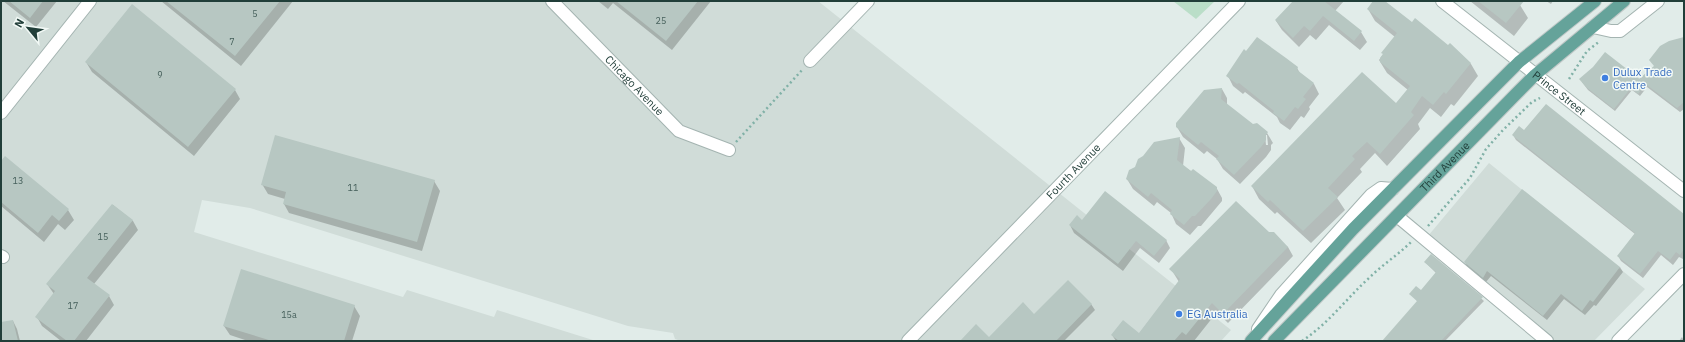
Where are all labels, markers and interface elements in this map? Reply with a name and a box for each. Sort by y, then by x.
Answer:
north arrow [8,8,48,48]
house number: 5 [252,8,258,19]
house number: 25 [656,15,666,26]
text: N [11,16,27,30]
house number: 7 [229,36,235,47]
street label: Chicago Avenue [602,52,667,118]
place label: Dulux Trade Centre [1613,65,1672,92]
street label: Prince Street [1530,68,1589,118]
house number: 9 [157,69,163,80]
marker: Dulux Trade Centre [1600,73,1610,83]
street label: Third Avenue [1417,139,1473,195]
street label: Fourth Avenue [1043,141,1103,202]
house number: 13 [13,175,23,186]
house number: 11 [348,182,358,193]
house number: 15 [98,231,108,242]
house number: 17 [68,300,78,311]
place label: EG Australia [1187,307,1248,321]
house number: 15a [281,309,297,320]
marker: EG Australia [1174,309,1184,319]

